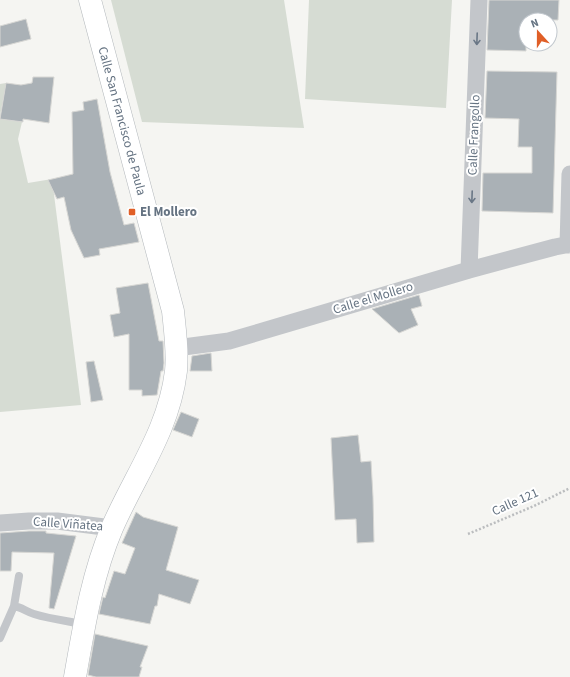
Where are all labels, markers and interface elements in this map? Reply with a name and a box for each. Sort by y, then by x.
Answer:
north arrow [518,12,558,52]
text: N [528,15,541,31]
one-way arrow [474,32,481,45]
street label: Calle San Francisco de Paula [93,45,151,197]
street label: Calle Frangollo [464,94,484,176]
one-way arrow [468,190,476,203]
place label: El Mollero [140,203,197,221]
marker: El Mollero [127,207,137,217]
street label: Calle el Mollero [331,277,415,319]
street label: Calle 121 [489,484,541,520]
street label: Calle Viñatea [32,513,104,535]

